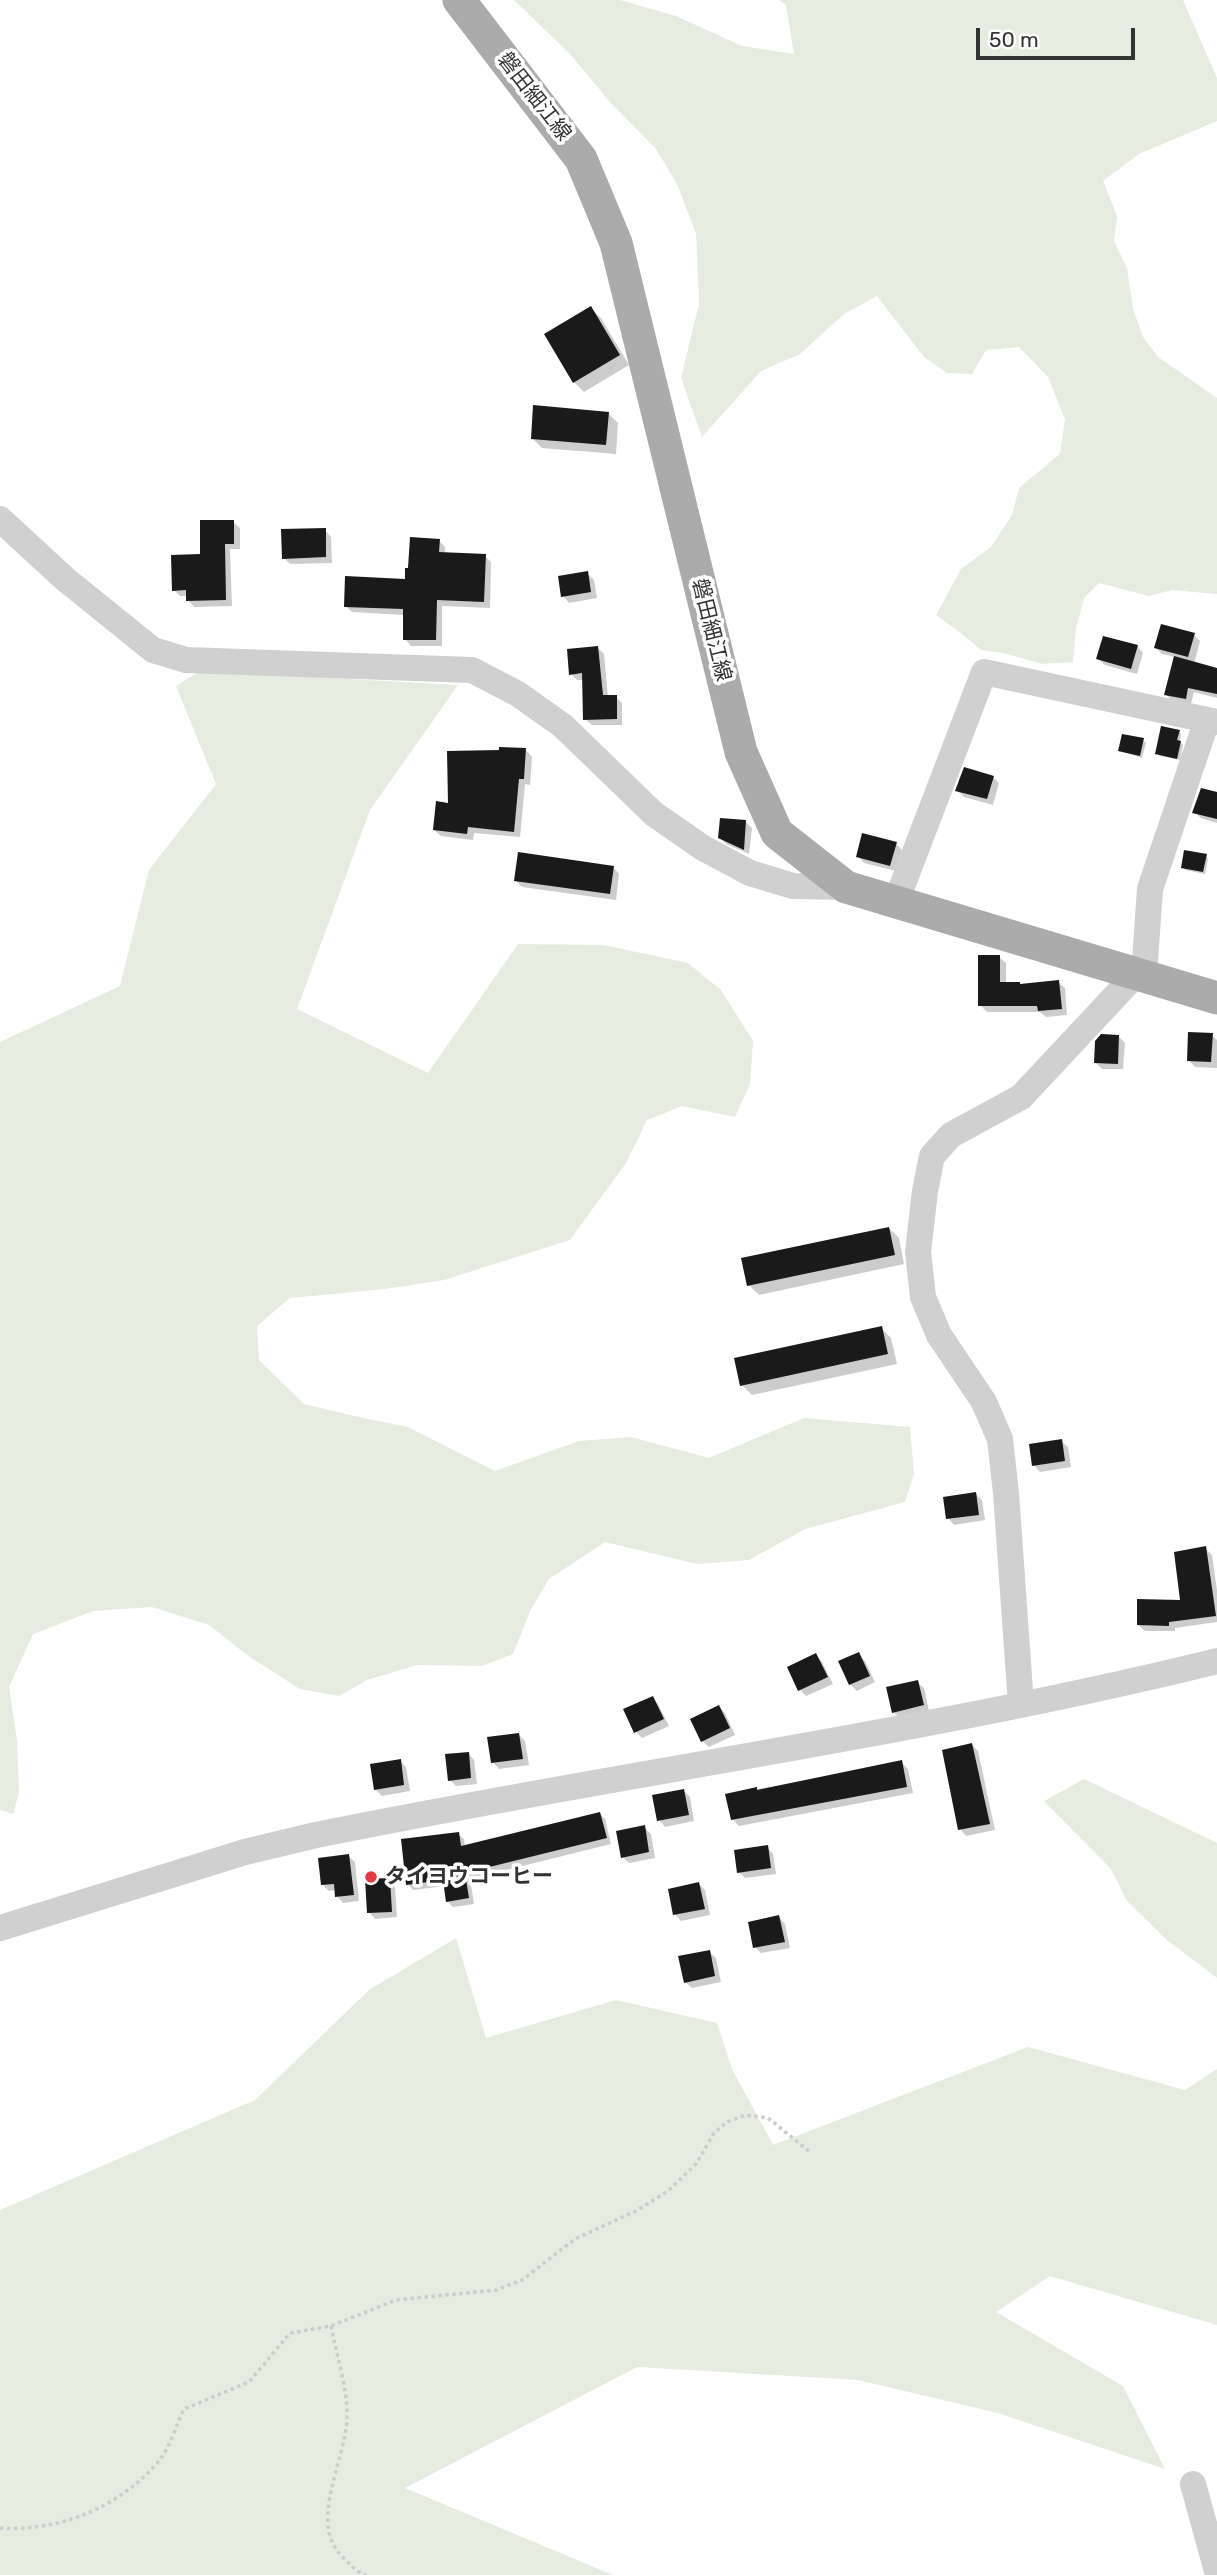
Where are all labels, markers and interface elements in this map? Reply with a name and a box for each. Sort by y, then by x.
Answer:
scale bar [979,14,1138,58]
text: 50 m [989,27,1039,52]
street label: 磐田細江線 [492,48,576,146]
street label: 磐田細江線 [686,576,736,684]
place label: タイヨウコーヒー [385,1864,553,1890]
marker: タイヨウコーヒー [363,1869,379,1885]

